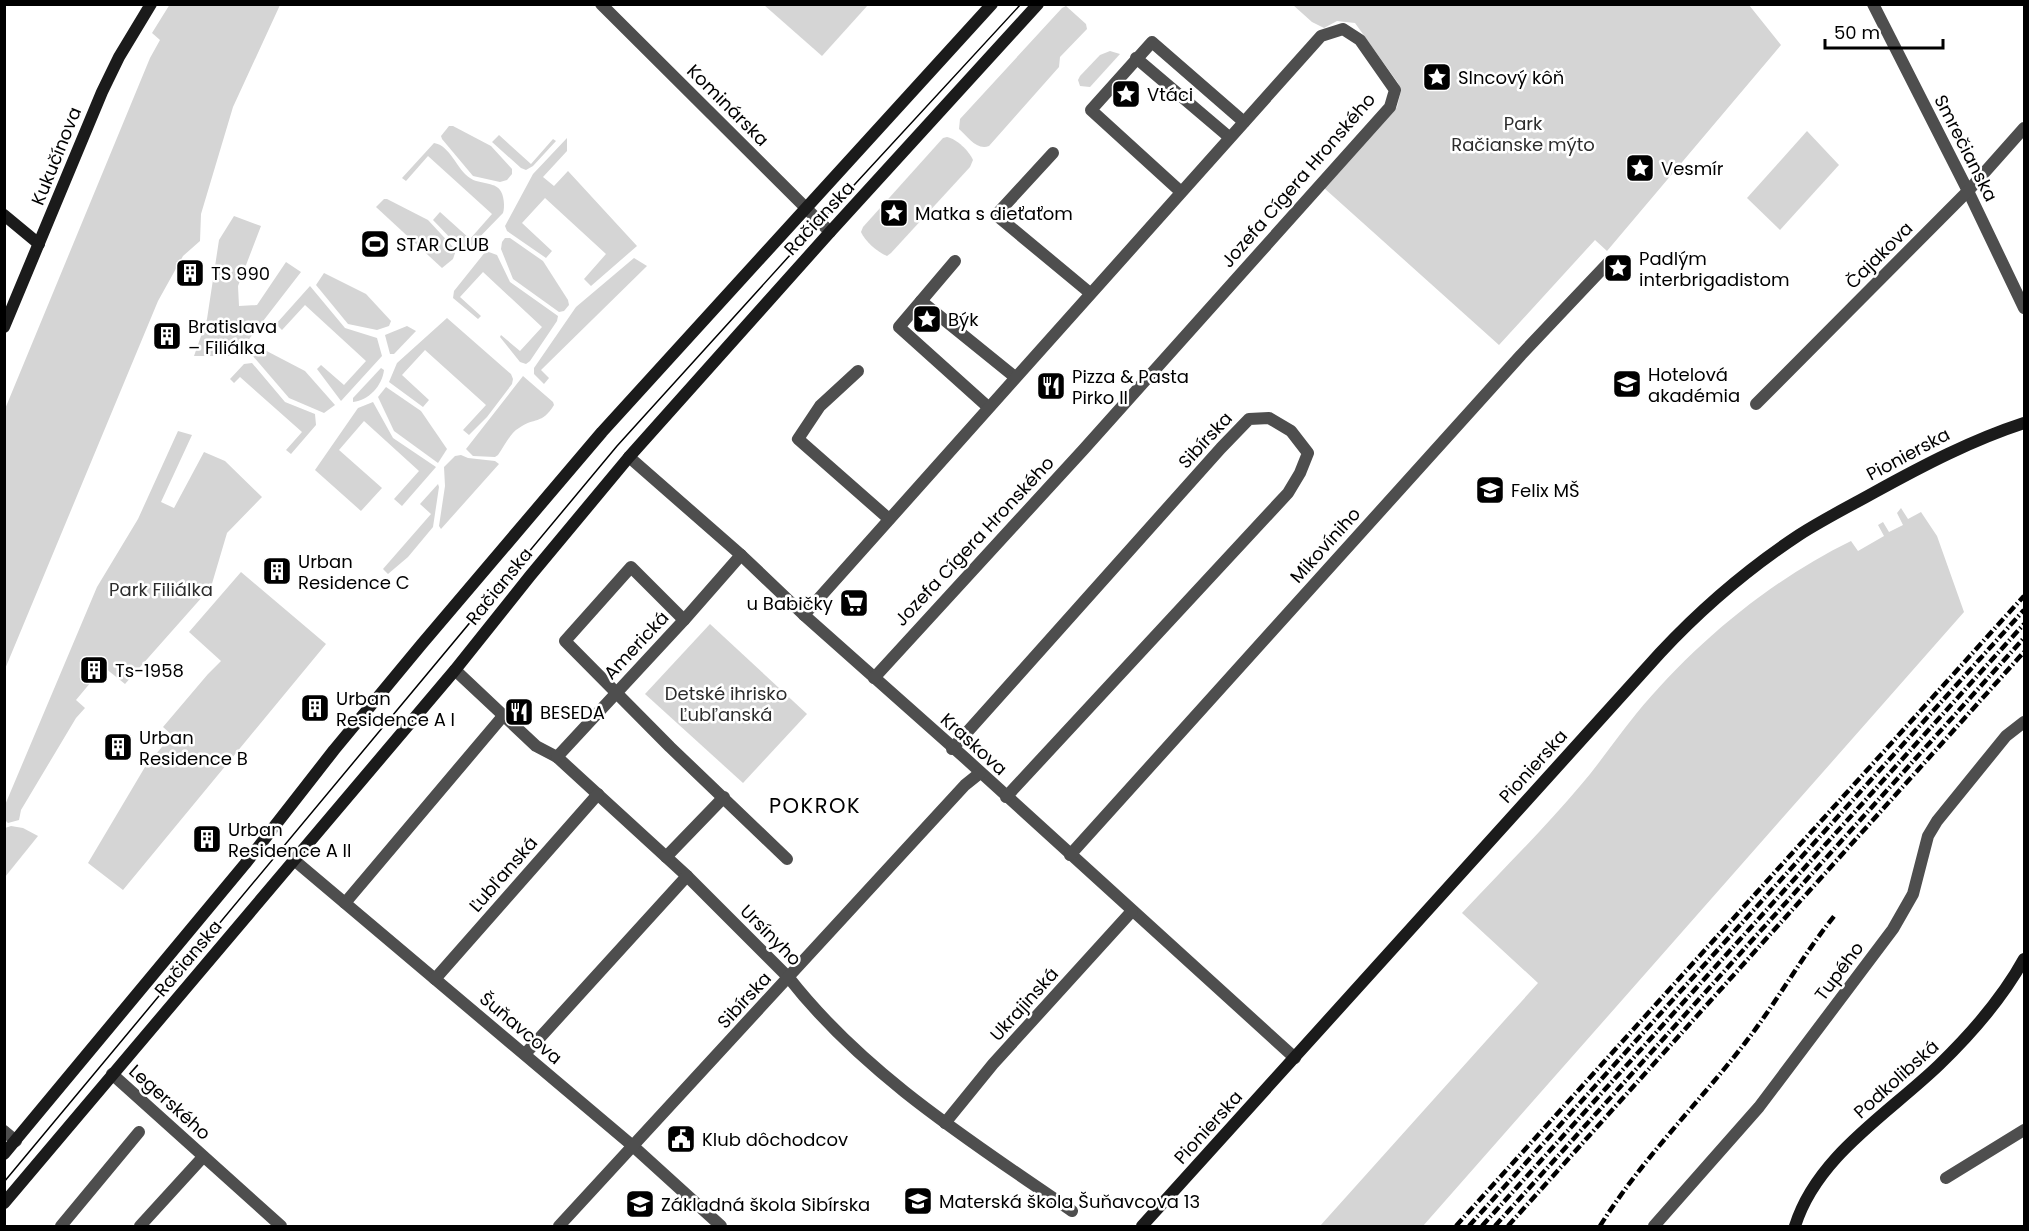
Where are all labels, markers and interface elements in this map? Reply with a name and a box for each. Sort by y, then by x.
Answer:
scale bar [1825,12,1944,50]
text: 50 m [1834,20,1880,45]
street label: Kominárska [682,59,774,151]
place icon: Slncový kôň [1421,61,1453,93]
place label: Slncový kôň [1458,65,1564,90]
place icon: Vtáci [1110,78,1142,110]
place label: Vtáci [1147,82,1193,107]
street label: Jozefa Cígera Hronského [1215,87,1381,273]
street label: Smrečianska [1928,90,2004,206]
street label: Kukučínova [25,103,87,209]
park label: Park Račianske mýto [1451,111,1595,157]
place icon: Vesmír [1624,152,1656,184]
place label: Vesmír [1661,156,1724,181]
street label: Račianska [778,175,860,261]
place icon: Matka s dieťaťom [878,197,910,229]
place label: Matka s dieťaťom [915,201,1073,226]
street label: Čajakova [1840,216,1918,294]
sports icon: STAR CLUB [359,228,391,260]
place label: STAR CLUB [396,232,489,257]
place label: Padlým interbrigadistom [1639,246,1790,292]
place icon: Padlým interbrigadistom [1602,252,1634,284]
building icon: TS 990 [174,257,206,289]
place label: TS 990 [211,261,270,286]
place icon: Býk [911,303,943,335]
place label: Býk [948,307,979,332]
place label: Bratislava – Filiálka [188,314,277,360]
building icon: Bratislava – Filiálka [151,320,183,352]
place label: Hotelová akadémia [1648,362,1740,408]
place label: Pizza & Pasta Pirko II [1072,364,1189,410]
school or university icon: Hotelová akadémia [1611,368,1643,400]
restaurant icon: Pizza & Pasta Pirko II [1035,370,1067,402]
street label: Sibírska [1172,406,1238,474]
street label: Pionierska [1862,422,1954,486]
street label: Jozefa Cígera Hronského [889,451,1059,631]
school or university icon: Felix MŠ [1474,474,1506,506]
place label: Felix MŠ [1511,478,1580,503]
street label: Mikovíniho [1284,502,1366,588]
street label: Račianska [460,542,538,630]
place label: Urban Residence C [298,549,410,595]
building icon: Urban Residence C [261,555,293,587]
park label: Park Filiálka [109,577,213,602]
supermarket icon: u Babičky [838,587,870,619]
place label: u Babičky [747,591,833,616]
street label: Americká [598,605,674,685]
building icon: Ts-1958 [78,654,110,686]
place label: Ts-1958 [115,658,184,683]
park label: Detské ihrisko Ľubľanská [665,681,787,727]
place label: Urban Residence A I [336,686,455,732]
building icon: Urban Residence A I [299,692,331,724]
restaurant icon: BESEDA [503,696,535,728]
place label: BESEDA [540,700,605,725]
street label: Kraskova [935,707,1013,781]
street label: Pionierska [1493,724,1573,808]
place label: Urban Residence B [139,725,248,771]
building icon: Urban Residence B [102,731,134,763]
district label: POKROK [769,791,861,820]
place label: Urban Residence A II [228,817,351,863]
building icon: Urban Residence A II [191,823,223,855]
street label: Ľubľanská [463,831,543,917]
street label: Ursínyho [735,899,807,971]
street label: Račianska [149,914,227,1002]
street label: Tupého [1809,936,1869,1006]
street label: Ukrajinská [984,962,1064,1046]
street label: Sibírska [711,966,777,1034]
street label: Šuňavcova [474,986,568,1070]
street label: Podkolibská [1848,1034,1944,1124]
street label: Legerského [124,1059,216,1145]
street label: Pionierska [1168,1085,1248,1169]
public building icon: Klub dôchodcov [665,1123,697,1155]
place label: Klub dôchodcov [702,1127,848,1152]
school or university icon: Materská škola Šuňavcova 13 [902,1185,934,1217]
school or university icon: Základná škola Sibírska [624,1188,656,1220]
place label: Materská škola Šuňavcova 13 [939,1189,1200,1214]
place label: Základná škola Sibírska [661,1192,870,1217]

